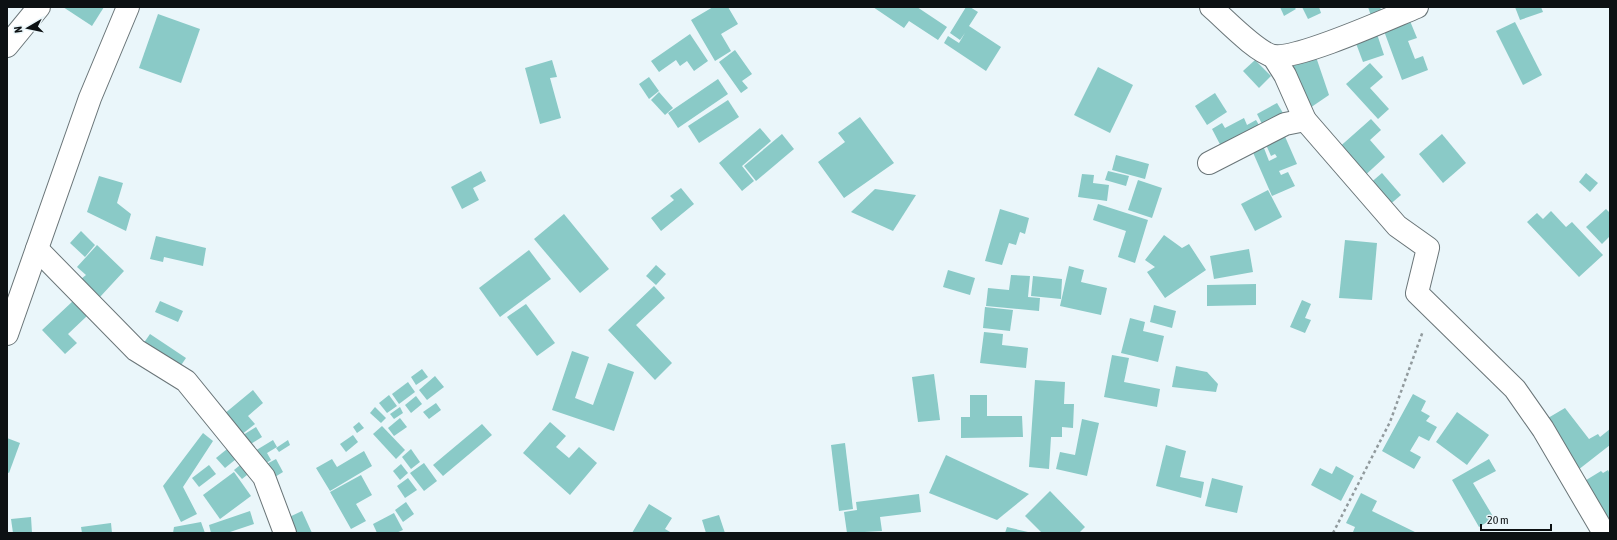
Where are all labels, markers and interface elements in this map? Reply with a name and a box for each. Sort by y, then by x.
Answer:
north arrow [8,8,48,48]
text: N [12,25,25,34]
scale bar [1481,506,1551,532]
text: 20 m [1487,513,1509,527]

